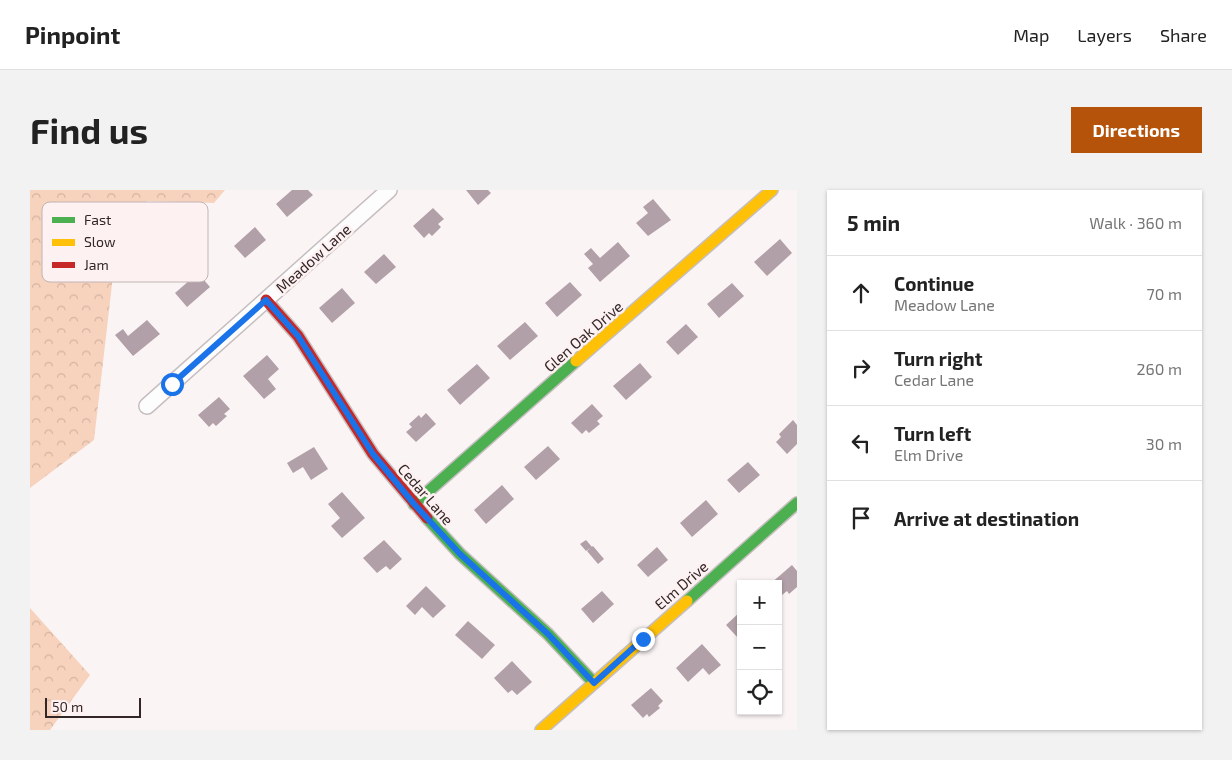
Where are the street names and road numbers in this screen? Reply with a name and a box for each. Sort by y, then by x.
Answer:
street label: Meadow Lane [272,220,354,296]
street label: Glen Oak Drive [540,297,626,375]
street label: Cedar Lane [395,460,457,528]
street label: Elm Drive [651,557,711,613]

